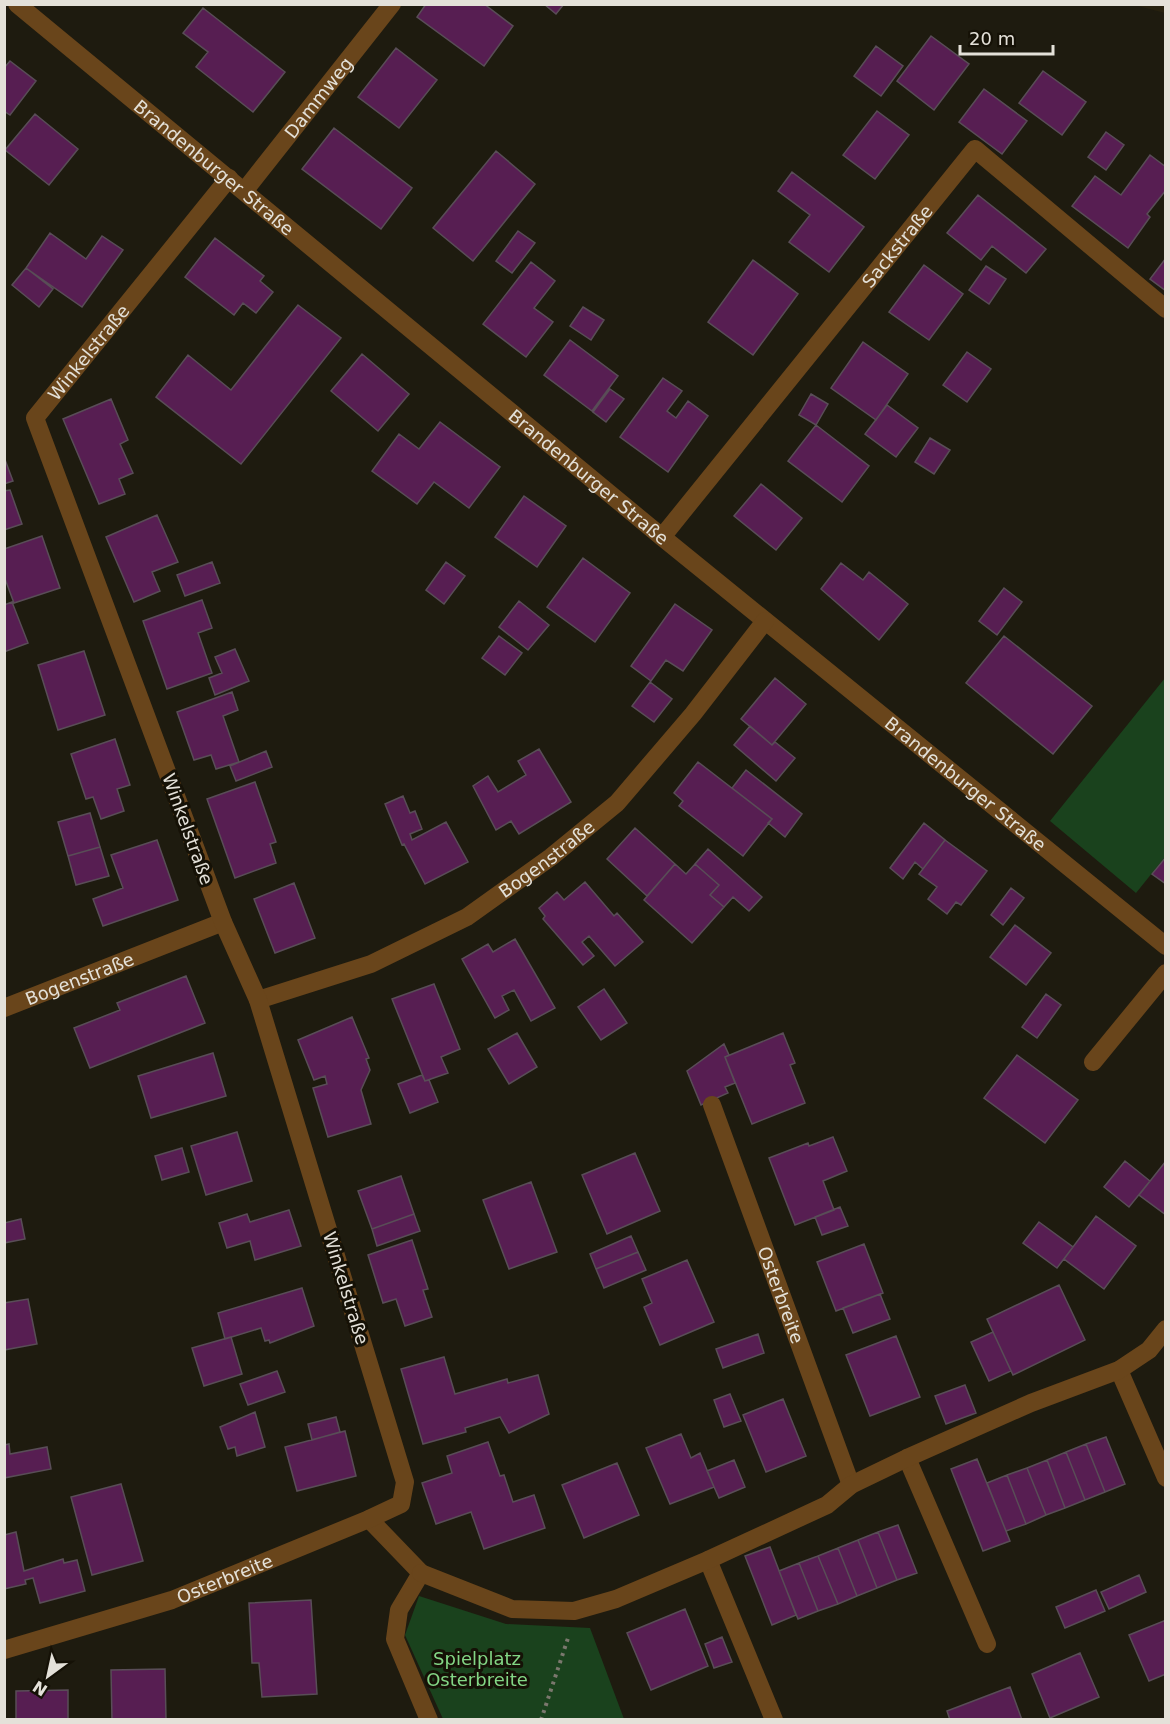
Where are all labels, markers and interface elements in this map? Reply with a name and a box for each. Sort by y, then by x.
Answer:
scale bar [960,18,1053,56]
text: 20 m [969,28,1015,49]
street label: Dammweg [280,53,357,142]
street label: Brandenburger Straße [130,95,299,239]
street label: Sackstraße [857,200,936,291]
street label: Winkelstraße [43,300,133,404]
street label: Brandenburger Straße [505,405,673,549]
street label: Brandenburger Straße [881,712,1051,855]
street label: Winkelstraße [158,770,218,888]
street label: Bogenstraße [494,816,598,902]
street label: Bogenstraße [22,948,137,1009]
street label: Winkelstraße [319,1229,373,1347]
street label: Osterbreite [754,1243,809,1346]
street label: Osterbreite [173,1549,276,1607]
north arrow [18,1646,78,1706]
park label: Spielplatz Osterbreite [426,1648,528,1690]
text: N [29,1677,51,1700]

